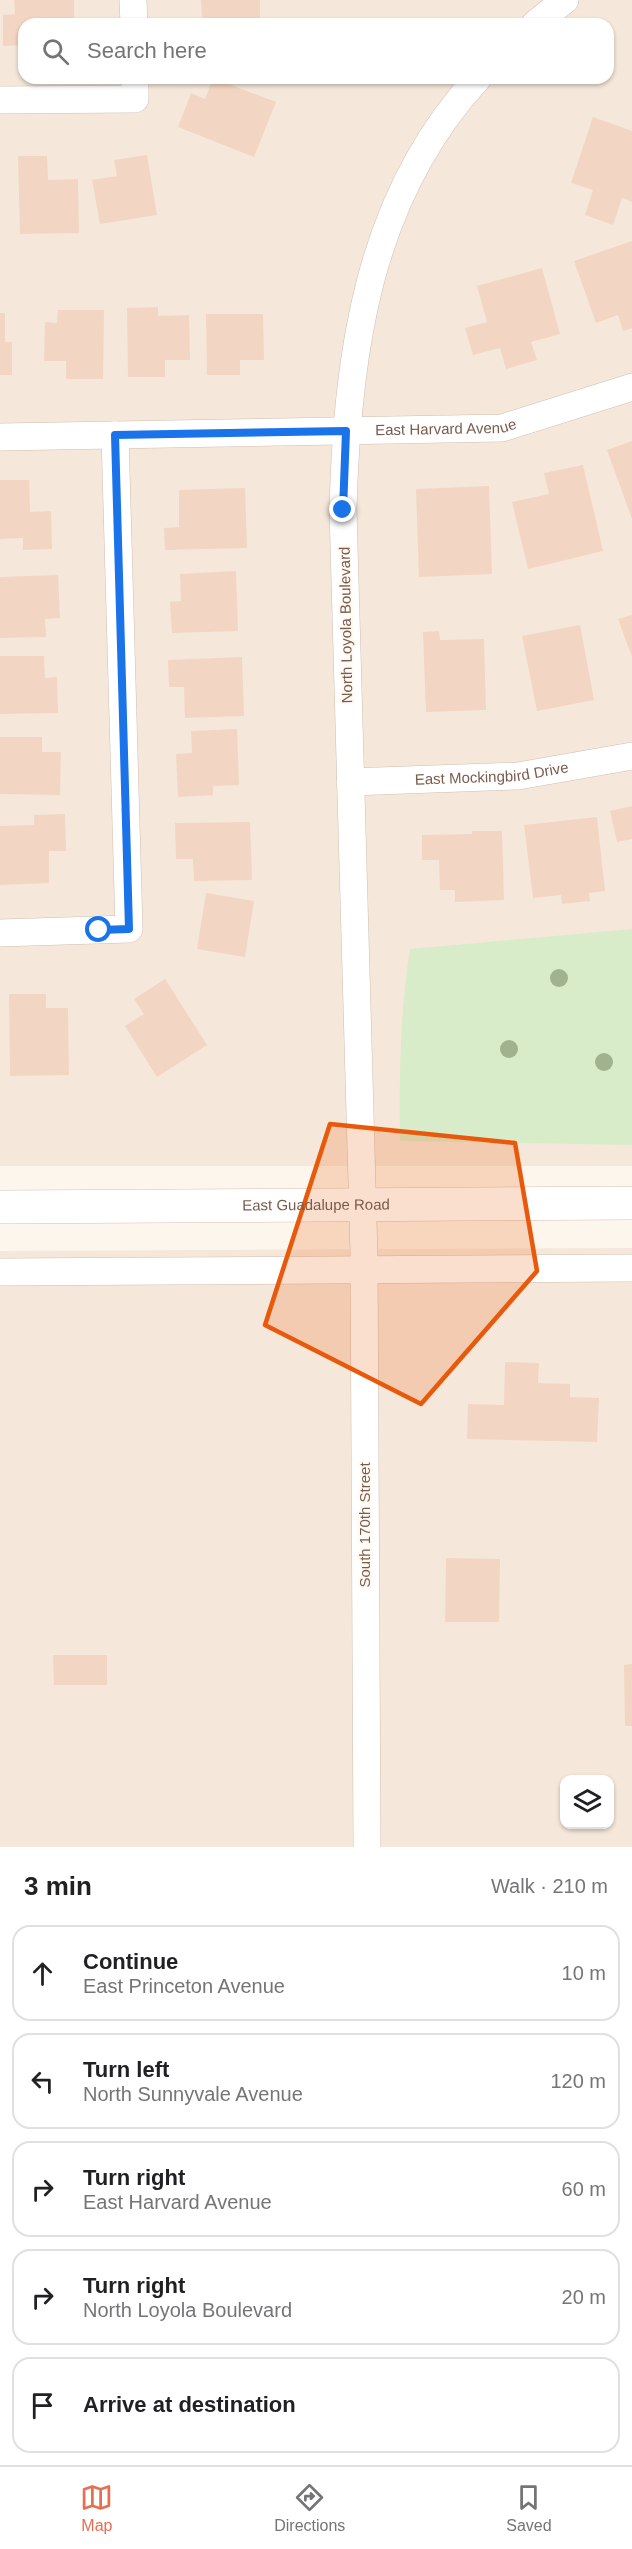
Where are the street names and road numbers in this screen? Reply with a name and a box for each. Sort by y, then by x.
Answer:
street label: East Harvard Avenue [375,415,518,438]
street label: North Loyola Boulevard [336,546,355,704]
street label: East Mockingbird Drive [414,758,570,788]
street label: East Guadalupe Road [242,1196,390,1213]
street label: South 170th Street [356,1462,373,1588]

